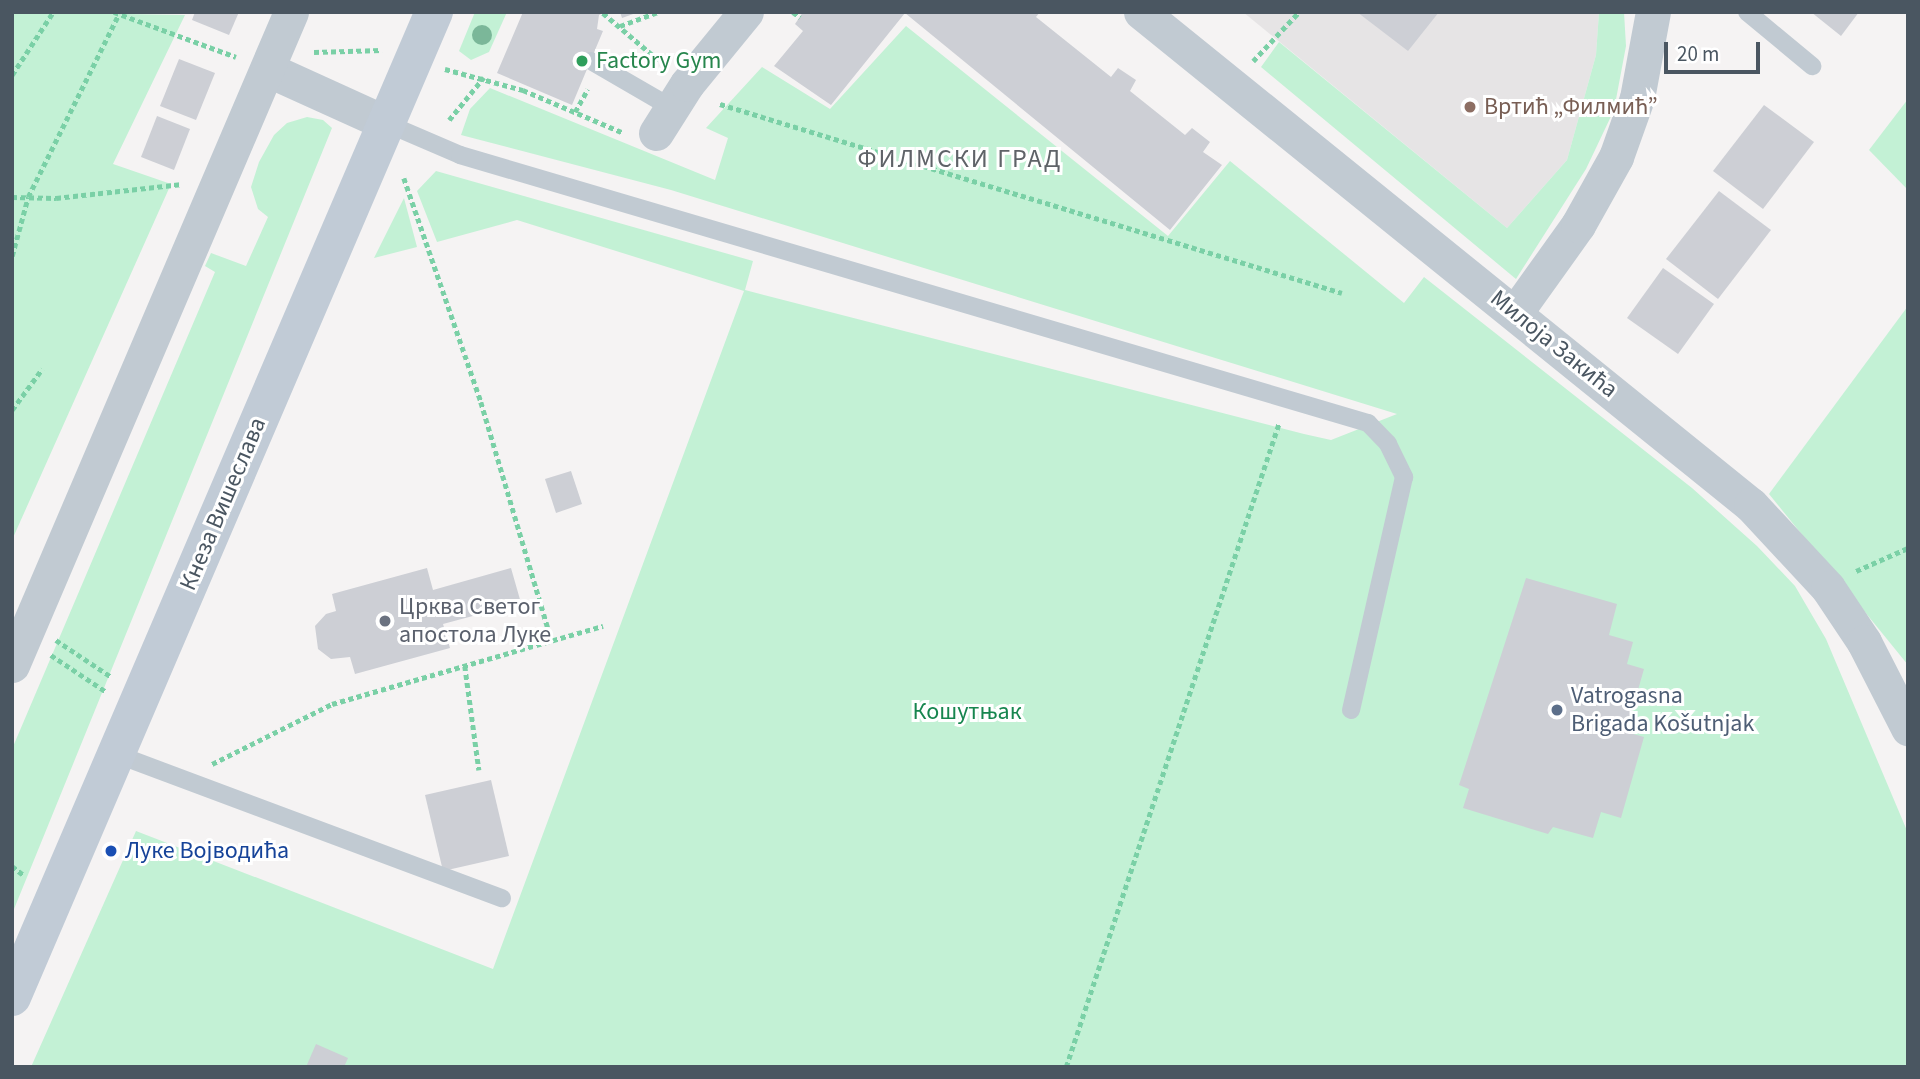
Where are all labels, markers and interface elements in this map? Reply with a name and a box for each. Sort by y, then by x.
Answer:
scale bar [1668,28,1764,72]
text: 20 m [1677,39,1719,69]
place label: Factory Gym [596,47,721,75]
marker: Factory Gym [574,53,590,69]
place label: Вртић „Филмић” [1484,93,1658,121]
marker: Вртић „Филмић” [1462,99,1478,115]
district label: ФИЛМСКИ ГРАД [859,143,1061,175]
street label: Милоја Закића [1485,284,1623,404]
street label: Кнеза Вишеслава [174,413,272,595]
place label: Црква Светог апостола Луке [399,593,551,649]
marker: Црква Светог апостола Луке [377,613,393,629]
place label: Vatrogasna Brigada Košutnjak [1571,682,1754,738]
park label: Кошутњак [912,698,1022,726]
marker: Vatrogasna Brigada Košutnjak [1549,702,1565,718]
place label: Луке Војводића [125,837,289,865]
marker: Луке Војводића [103,843,119,859]

